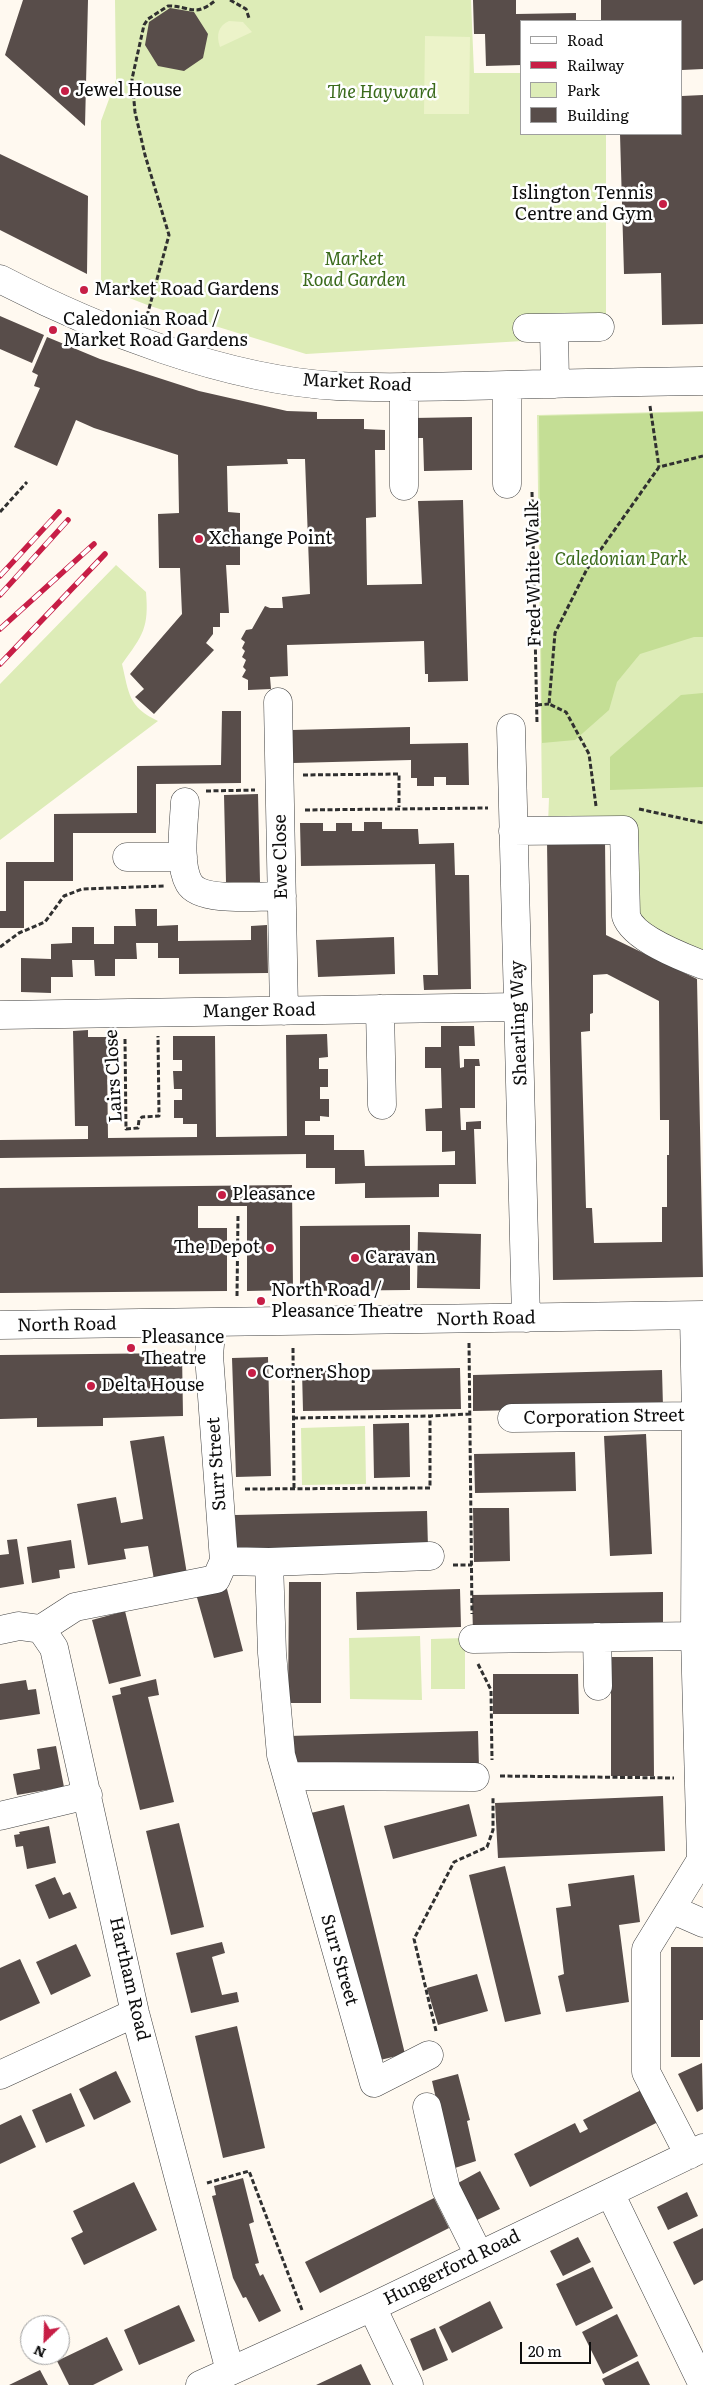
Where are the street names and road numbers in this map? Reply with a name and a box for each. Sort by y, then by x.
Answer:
street label: Market Road [302,369,412,397]
street label: Fred White Walk [522,501,546,647]
street label: Ewe Close [269,814,293,900]
street label: Shearling Way [506,960,532,1086]
street label: Manger Road [202,999,316,1023]
street label: Lairs Close [101,1029,127,1123]
street label: North Road [436,1307,536,1331]
street label: North Road [17,1313,117,1337]
street label: Corporation Street [523,1405,685,1429]
street label: Surr Street [203,1416,231,1512]
street label: Surr Street [316,1912,362,2008]
street label: Hartham Road [104,1915,154,2043]
street label: Hungerford Road [380,2226,524,2310]

